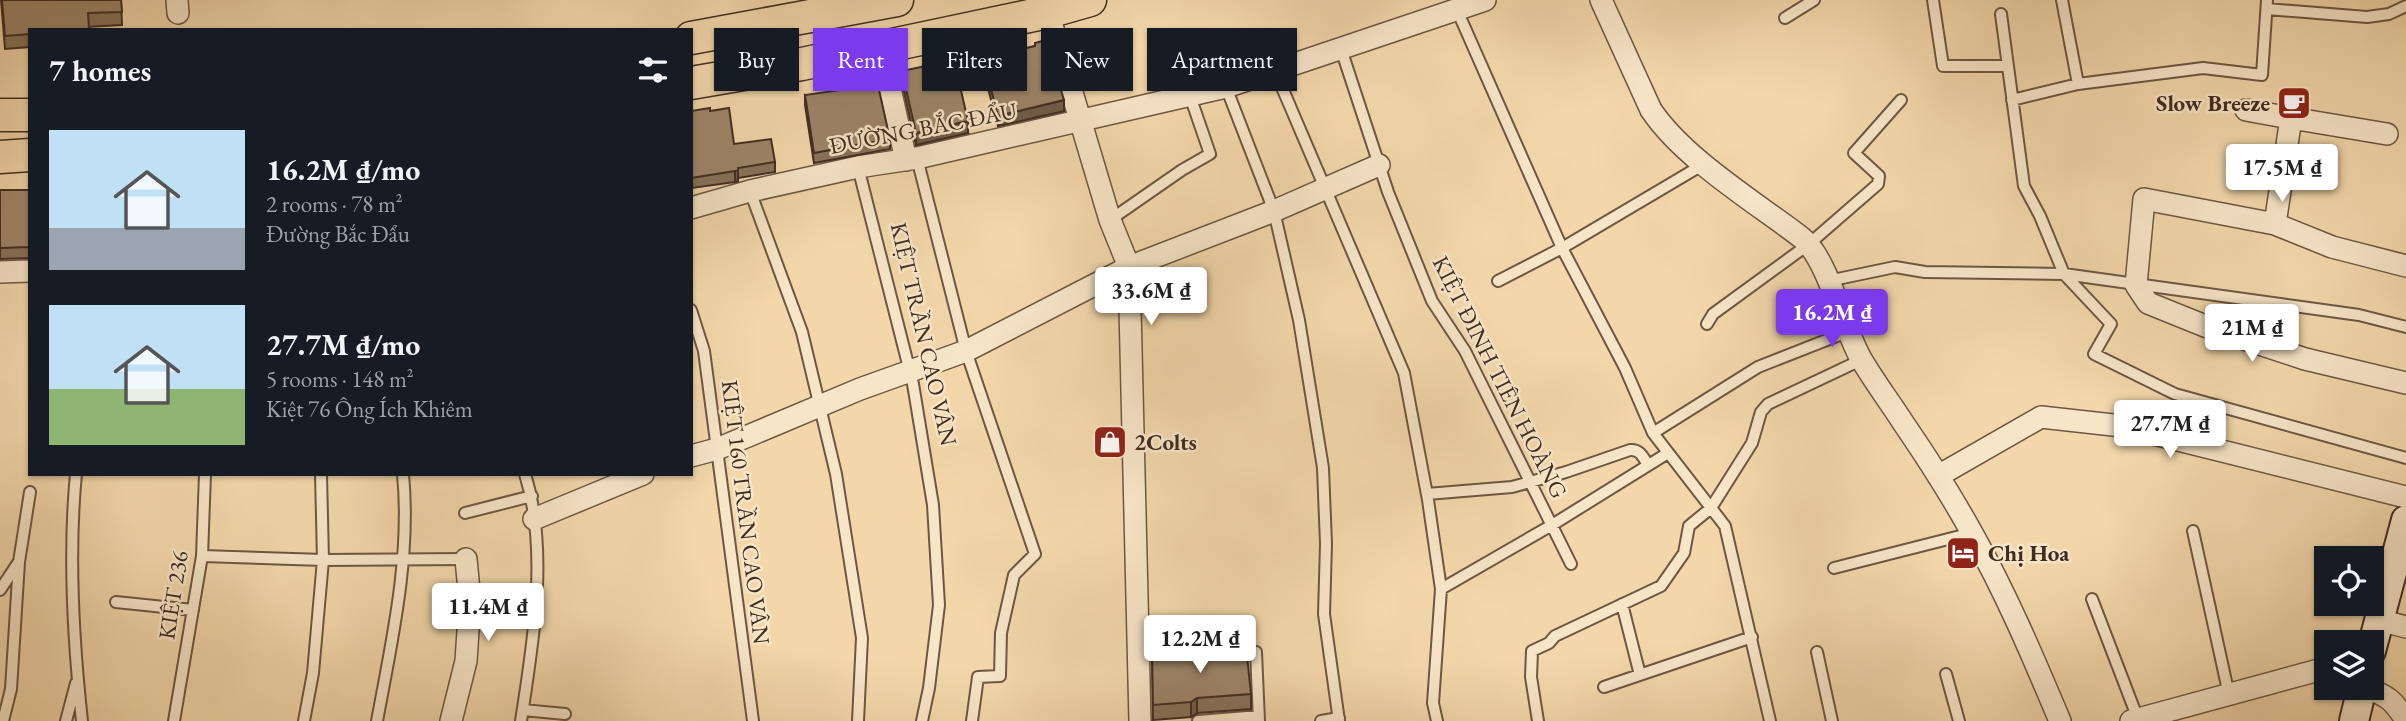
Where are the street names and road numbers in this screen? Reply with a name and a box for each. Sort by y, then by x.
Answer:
street label: ĐƯỜNG BẮC ĐẨU [827,95,1019,161]
street label: KIỆT TRẦN CAO VÂN [884,219,964,449]
street label: KIỆT ĐINH TIÊN HOÀNG [1426,251,1574,503]
street label: KIỆT 160 TRẦN CAO VÂN [715,378,777,646]
street label: KIỆT 236 [151,548,195,642]

